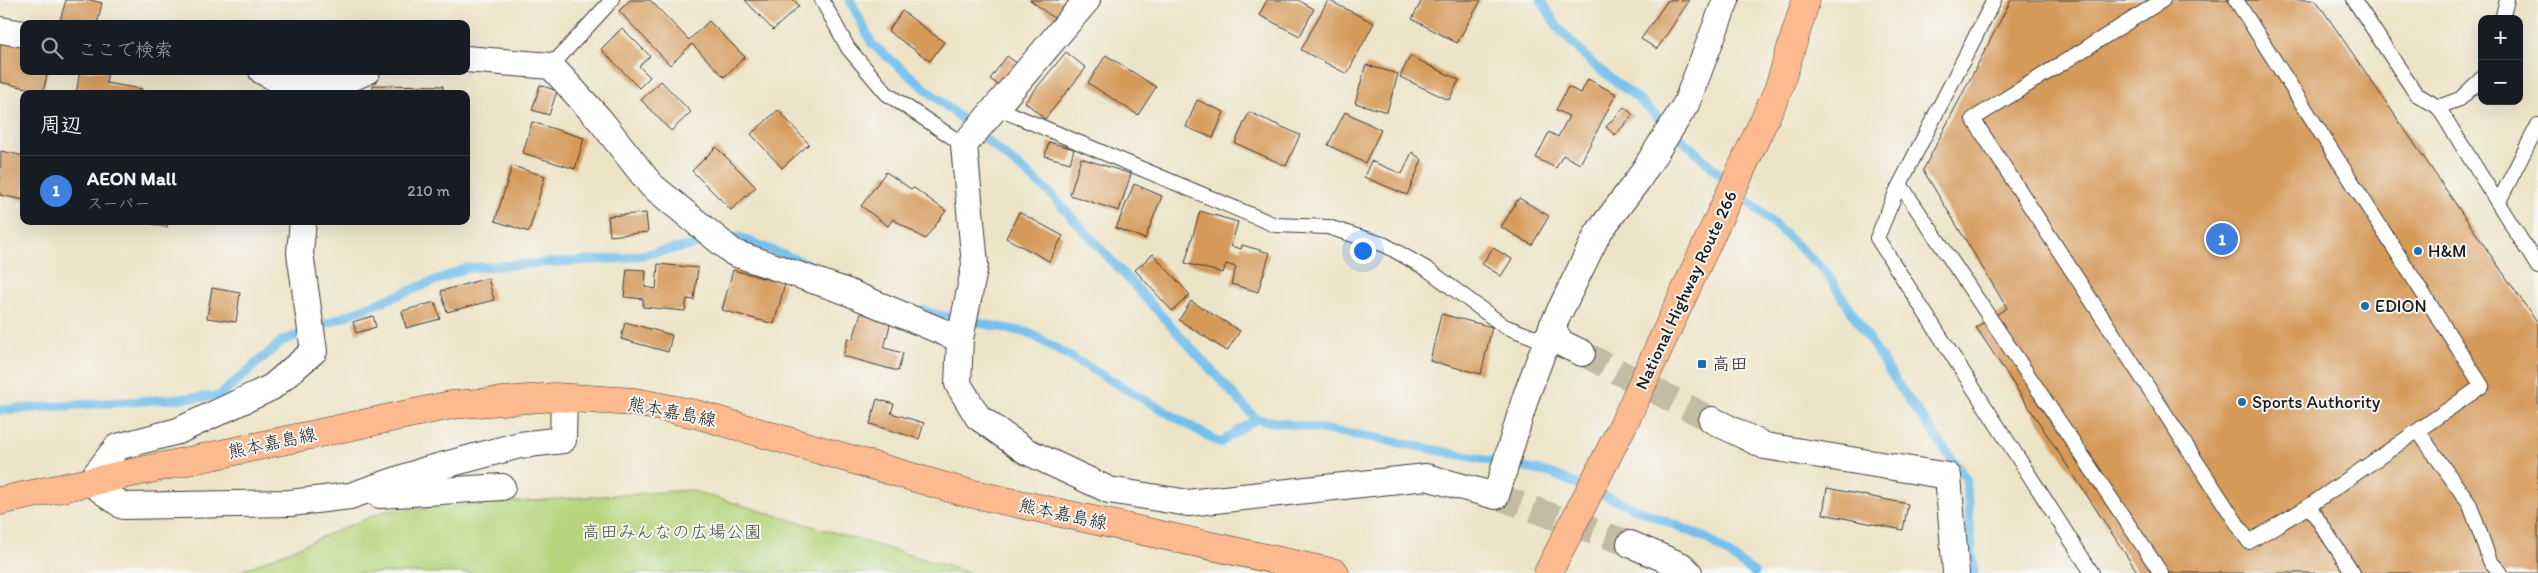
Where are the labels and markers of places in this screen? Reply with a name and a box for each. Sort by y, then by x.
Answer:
pin: 1 [2206,220,2238,258]
place label: H&M [2428,240,2467,262]
marker: H&M [2412,245,2424,257]
place label: EDION [2375,295,2427,317]
marker: EDION [2359,300,2371,312]
place label: 高田 [1712,353,1748,375]
marker: 高田 [1696,358,1708,370]
place label: Sports Authority [2252,391,2381,413]
marker: Sports Authority [2236,396,2248,408]

